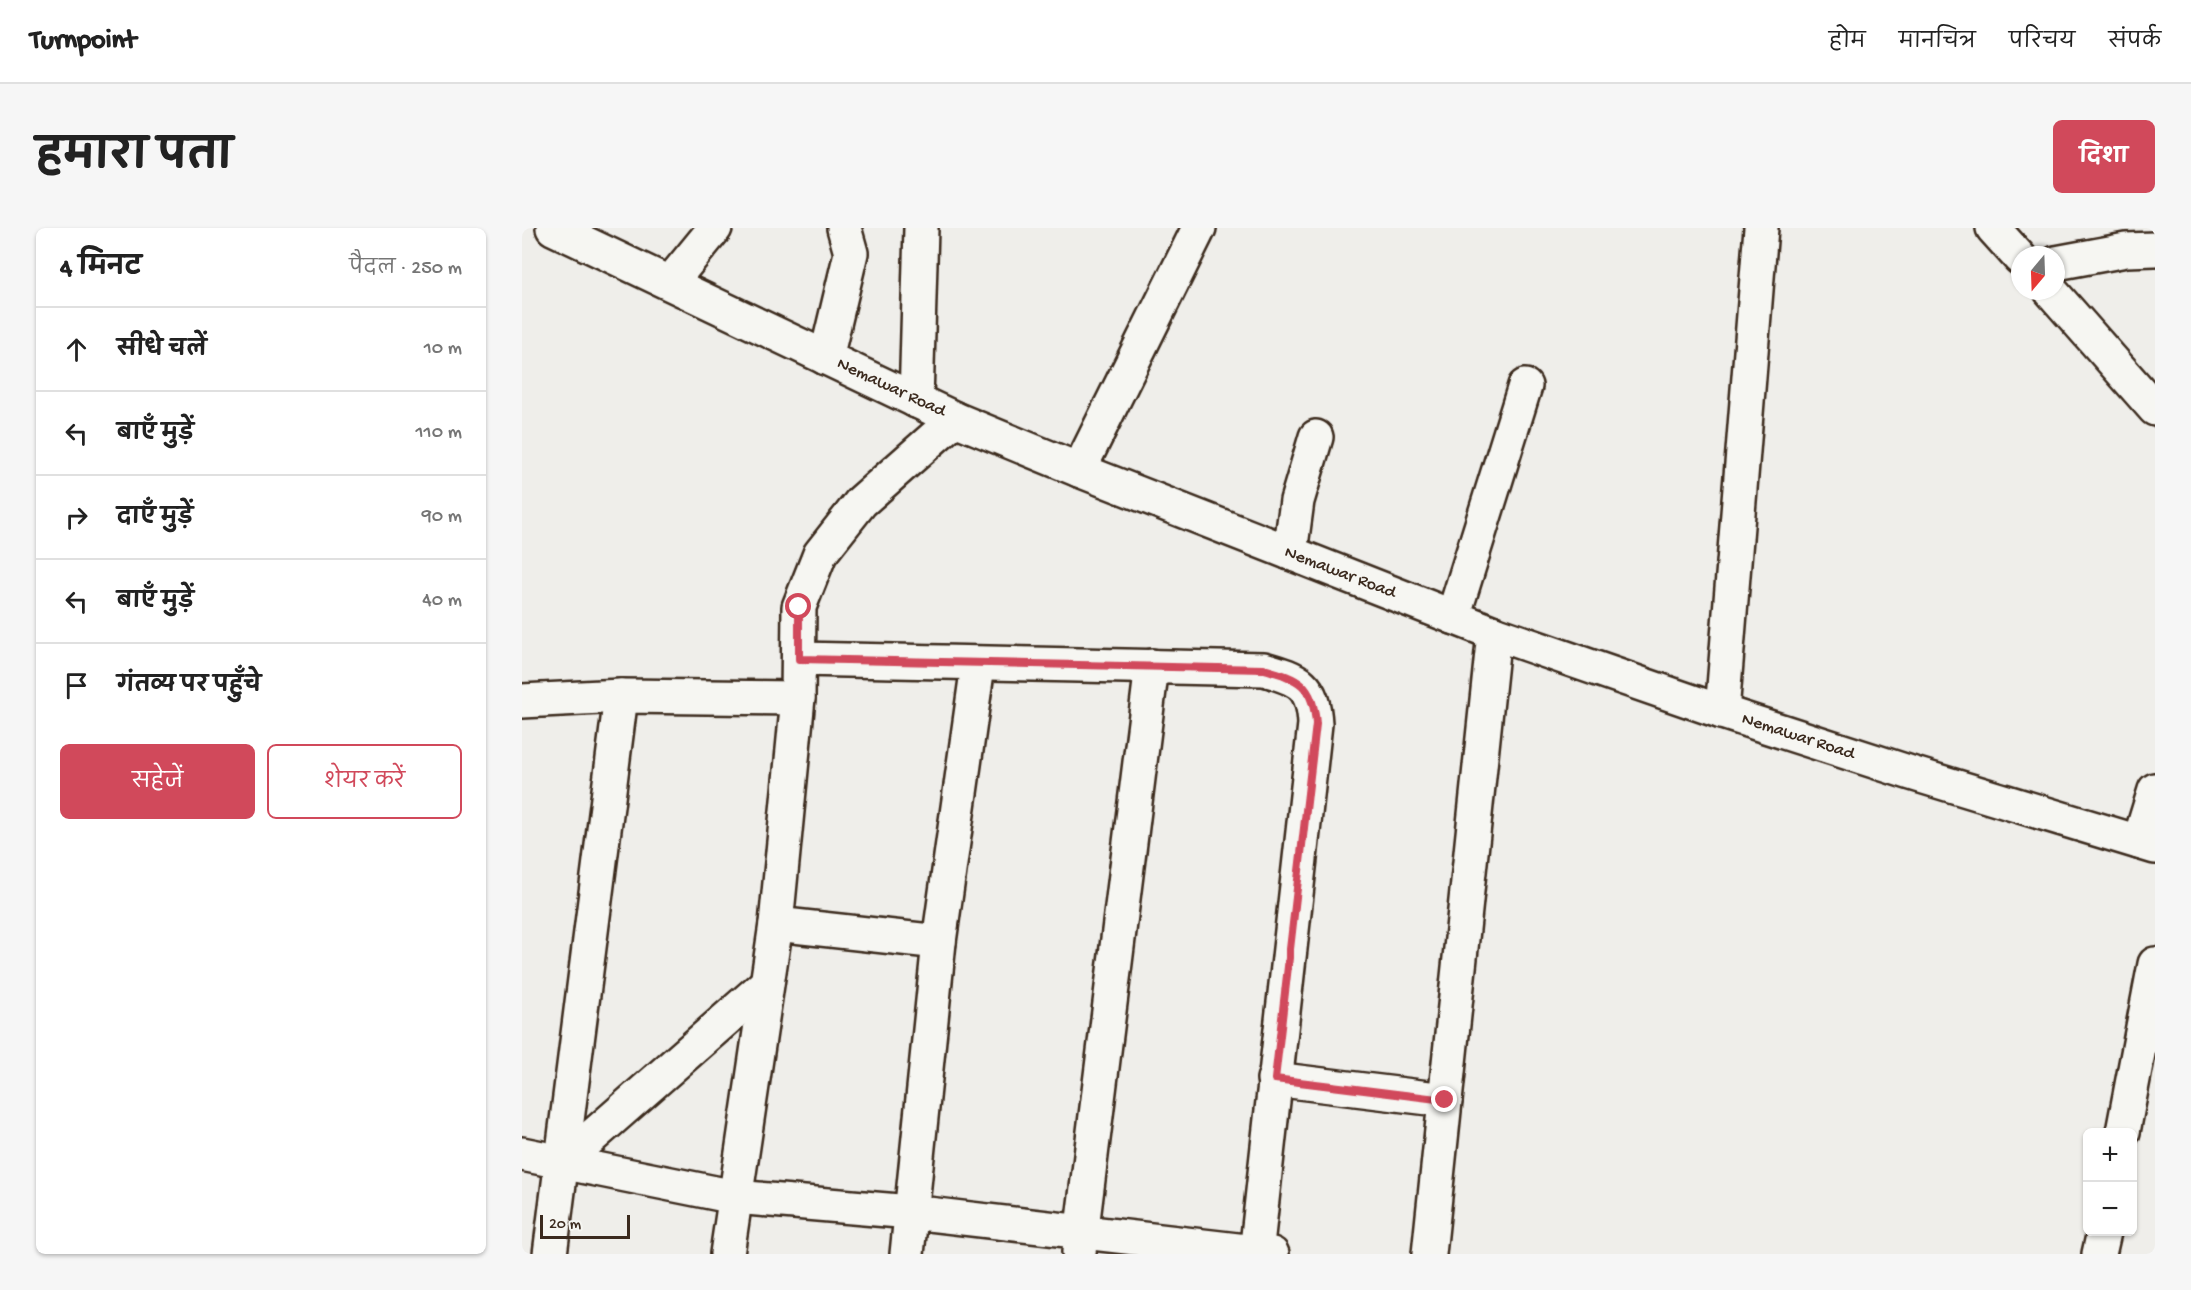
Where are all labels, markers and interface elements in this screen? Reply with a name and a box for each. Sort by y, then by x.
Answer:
text: Turnpoint [30,25,136,58]
text: होम [1829,31,1866,56]
text: मानचित्र [1899,31,1976,56]
text: परिचय [2009,31,2075,56]
text: संपर्क [2108,31,2161,56]
button: दिशा [2053,120,2155,193]
text: हमारा पता [36,135,233,184]
north arrow [2011,246,2065,300]
text: 4 मिनट [60,254,142,285]
text: पैदल · 250 m [349,258,462,281]
icon: ahead [60,333,93,366]
text: सीधे चलें [117,338,207,364]
text: 10 m [424,338,462,361]
street label: Nemawar Road [833,354,950,423]
icon: left [60,417,93,450]
text: बाएँ मुड़ें [117,422,194,448]
text: 110 m [416,422,462,445]
icon: right [60,501,93,534]
text: दाएँ मुड़ें [117,506,193,532]
text: 90 m [422,506,462,529]
street label: Nemawar Road [1281,542,1400,604]
icon: left [60,585,93,618]
text: बाएँ मुड़ें [117,590,194,616]
text: 40 m [422,590,462,613]
route start [785,593,811,619]
icon: arrive [60,669,93,702]
text: गंतव्य पर पहुँचे [117,674,261,700]
street label: Nemawar Road [1739,709,1859,766]
button: सहेजें [60,744,255,819]
button: शेयर करें [267,744,462,819]
route end [1431,1086,1457,1112]
map controls [2083,1128,2137,1236]
button: + [2083,1128,2137,1182]
button: − [2083,1182,2137,1236]
scale bar [540,1212,630,1240]
text: 20 m [549,1216,581,1235]

